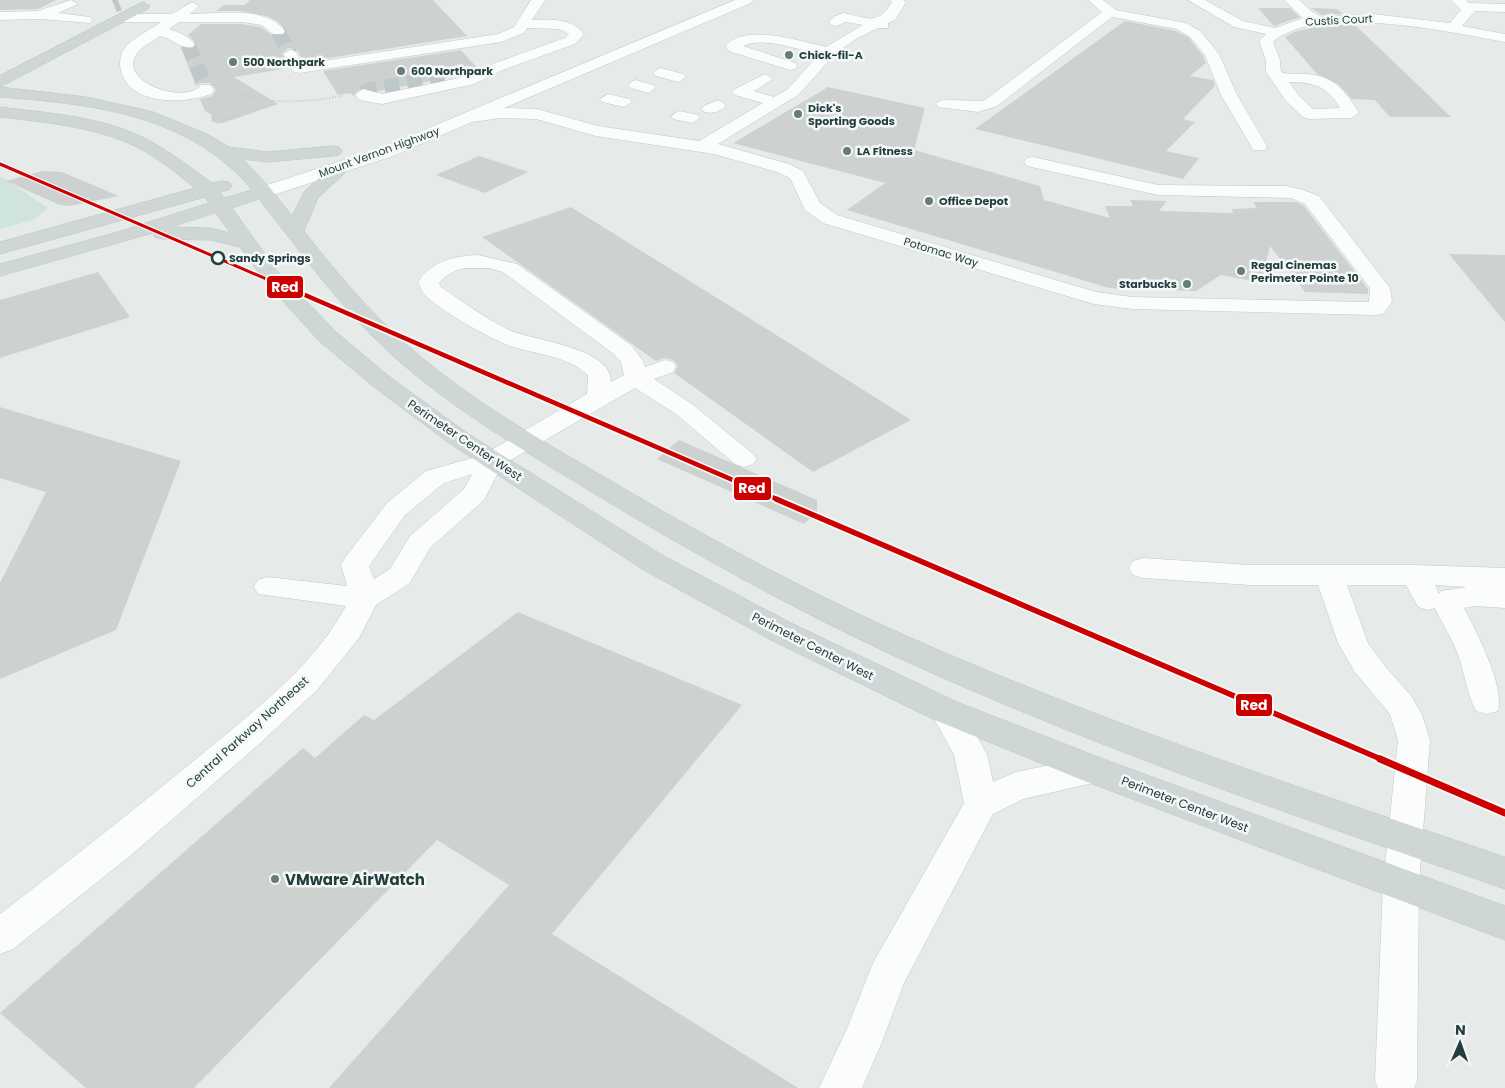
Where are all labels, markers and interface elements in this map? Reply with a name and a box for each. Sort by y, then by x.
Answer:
street label: Custis Court [1305,10,1373,30]
place label: Chick-fil-A [799,47,863,63]
marker: Chick-fil-A [783,49,795,61]
place label: 500 Northpark [243,54,325,70]
marker: 500 Northpark [227,56,239,68]
place label: 600 Northpark [411,63,493,79]
marker: 600 Northpark [395,65,407,77]
place label: Dick's Sporting Goods [808,100,895,129]
marker: Dick's Sporting Goods [792,108,804,120]
street label: Mount Vernon Highway [316,122,442,181]
place label: LA Fitness [857,143,913,159]
marker: LA Fitness [841,145,853,157]
place label: Office Depot [939,193,1009,209]
marker: Office Depot [923,195,935,207]
street label: Potomac Way [902,233,981,271]
place label: Sandy Springs [229,250,311,266]
marker: Sandy Springs [211,251,225,265]
place label: Regal Cinemas Perimeter Pointe 10 [1251,257,1359,286]
marker: Regal Cinemas Perimeter Pointe 10 [1235,265,1247,277]
line badge: Red [266,275,304,299]
place label: Starbucks [1119,276,1177,292]
text: Red [271,277,299,297]
marker: Starbucks [1181,278,1193,290]
street label: Perimeter Center West [404,395,526,485]
line badge: Red [733,476,772,501]
text: Red [738,478,766,498]
street label: Perimeter Center West [749,608,877,684]
street label: Central Parkway Northeast [182,672,312,792]
line badge: Red [1235,693,1273,717]
text: Red [1240,695,1268,715]
street label: Perimeter Center West [1119,772,1251,836]
place label: VMware AirWatch [285,869,425,890]
marker: VMware AirWatch [269,873,281,885]
north arrow [1435,1018,1485,1068]
text: N [1455,1020,1466,1040]

